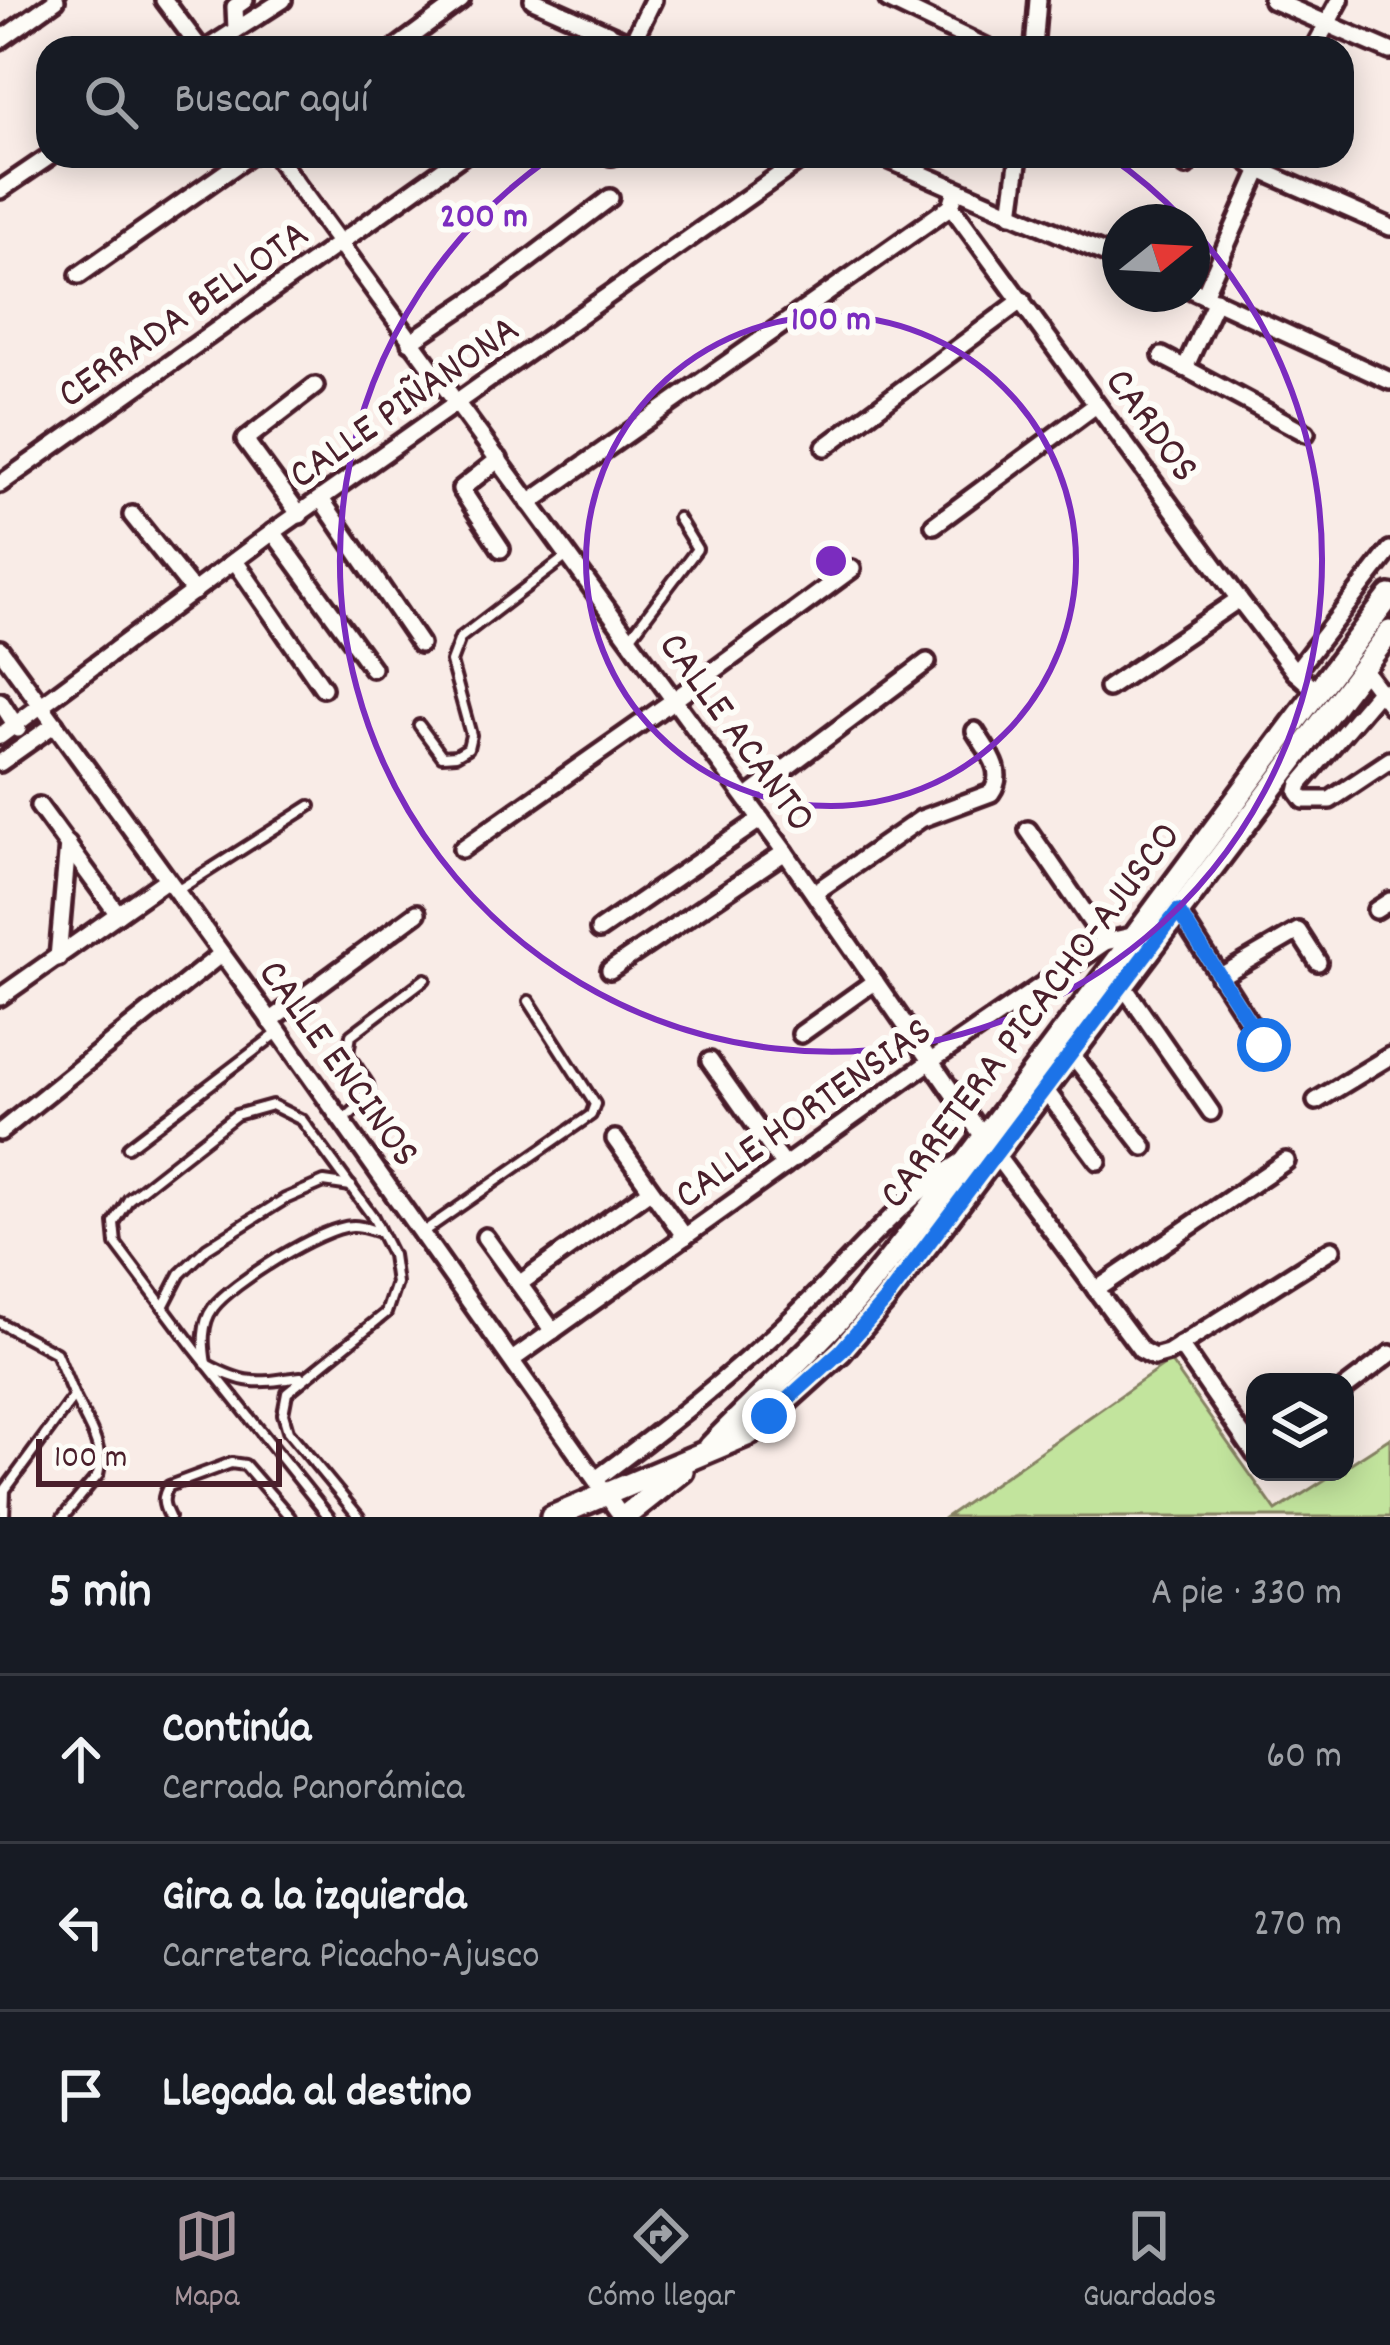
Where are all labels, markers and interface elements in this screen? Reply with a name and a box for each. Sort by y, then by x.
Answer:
search box [36,36,1354,168]
icon: search [78,69,144,135]
text: Buscar aquí [174,70,369,134]
text: 200 m [440,193,528,245]
north arrow [1102,204,1210,312]
street label: CERRADA BELLOTA [47,208,323,426]
text: 100 m [791,296,871,348]
street label: CALLE PIÑANONA [278,303,534,507]
street label: CARDOS [1087,358,1211,497]
centre of rings [810,540,852,582]
street label: CALLE ACANTO [641,621,828,847]
street label: CARRETERA PICACHO-AJUSCO [867,811,1198,1223]
street label: CALLE ENCINOS [240,949,432,1181]
street label: CALLE HORTENSIAS [664,1004,946,1227]
route start [1237,1018,1291,1072]
map controls [1246,1373,1354,1481]
button: layers [1246,1373,1354,1481]
route end [742,1389,796,1443]
scale bar [36,1433,282,1486]
text: 100 m [54,1436,127,1483]
text: 5 min [48,1559,151,1631]
text: A pie · 330 m [1151,1568,1342,1623]
text: Continúa [162,1699,311,1763]
icon: ahead [48,1726,114,1792]
text: 60 m [1266,1731,1342,1786]
text: Cerrada Panorámica [162,1763,464,1818]
text: Gira a la izquierda [162,1867,466,1931]
icon: left [48,1894,114,1960]
text: 270 m [1253,1899,1342,1954]
text: Carretera Picacho-Ajusco [162,1931,540,1986]
icon: arrive [48,2062,114,2128]
text: Llegada al destino [162,2063,472,2127]
tab: Mapa [174,2203,240,2322]
tab: Cómo llegar [587,2203,735,2322]
tab: Guardados [1083,2203,1216,2322]

